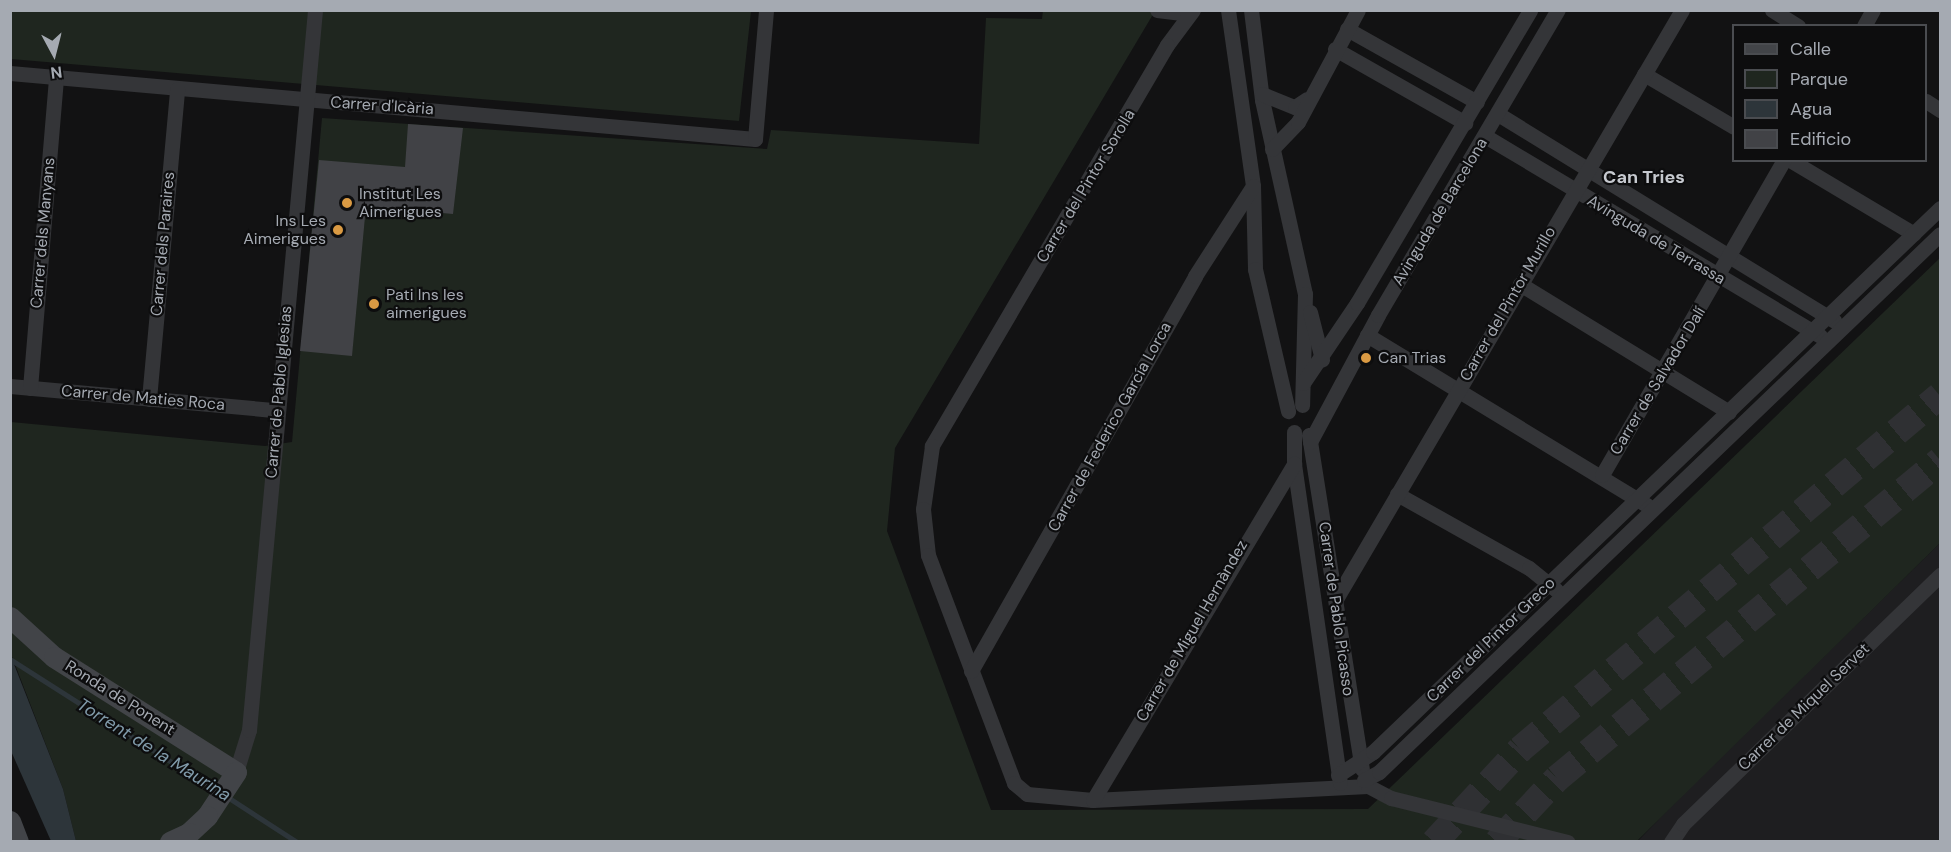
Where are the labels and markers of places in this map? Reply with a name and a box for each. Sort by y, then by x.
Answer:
place label: Institut Les Aimerigues [359,184,442,222]
marker: Institut Les Aimerigues [340,196,354,210]
place label: Ins Les Aimerigues [243,211,326,249]
marker: Ins Les Aimerigues [331,223,345,237]
place label: Pati Ins les aimerigues [386,285,467,323]
marker: Pati Ins les aimerigues [367,297,381,311]
place label: Can Trias [1378,348,1446,368]
marker: Can Trias [1359,351,1373,365]

